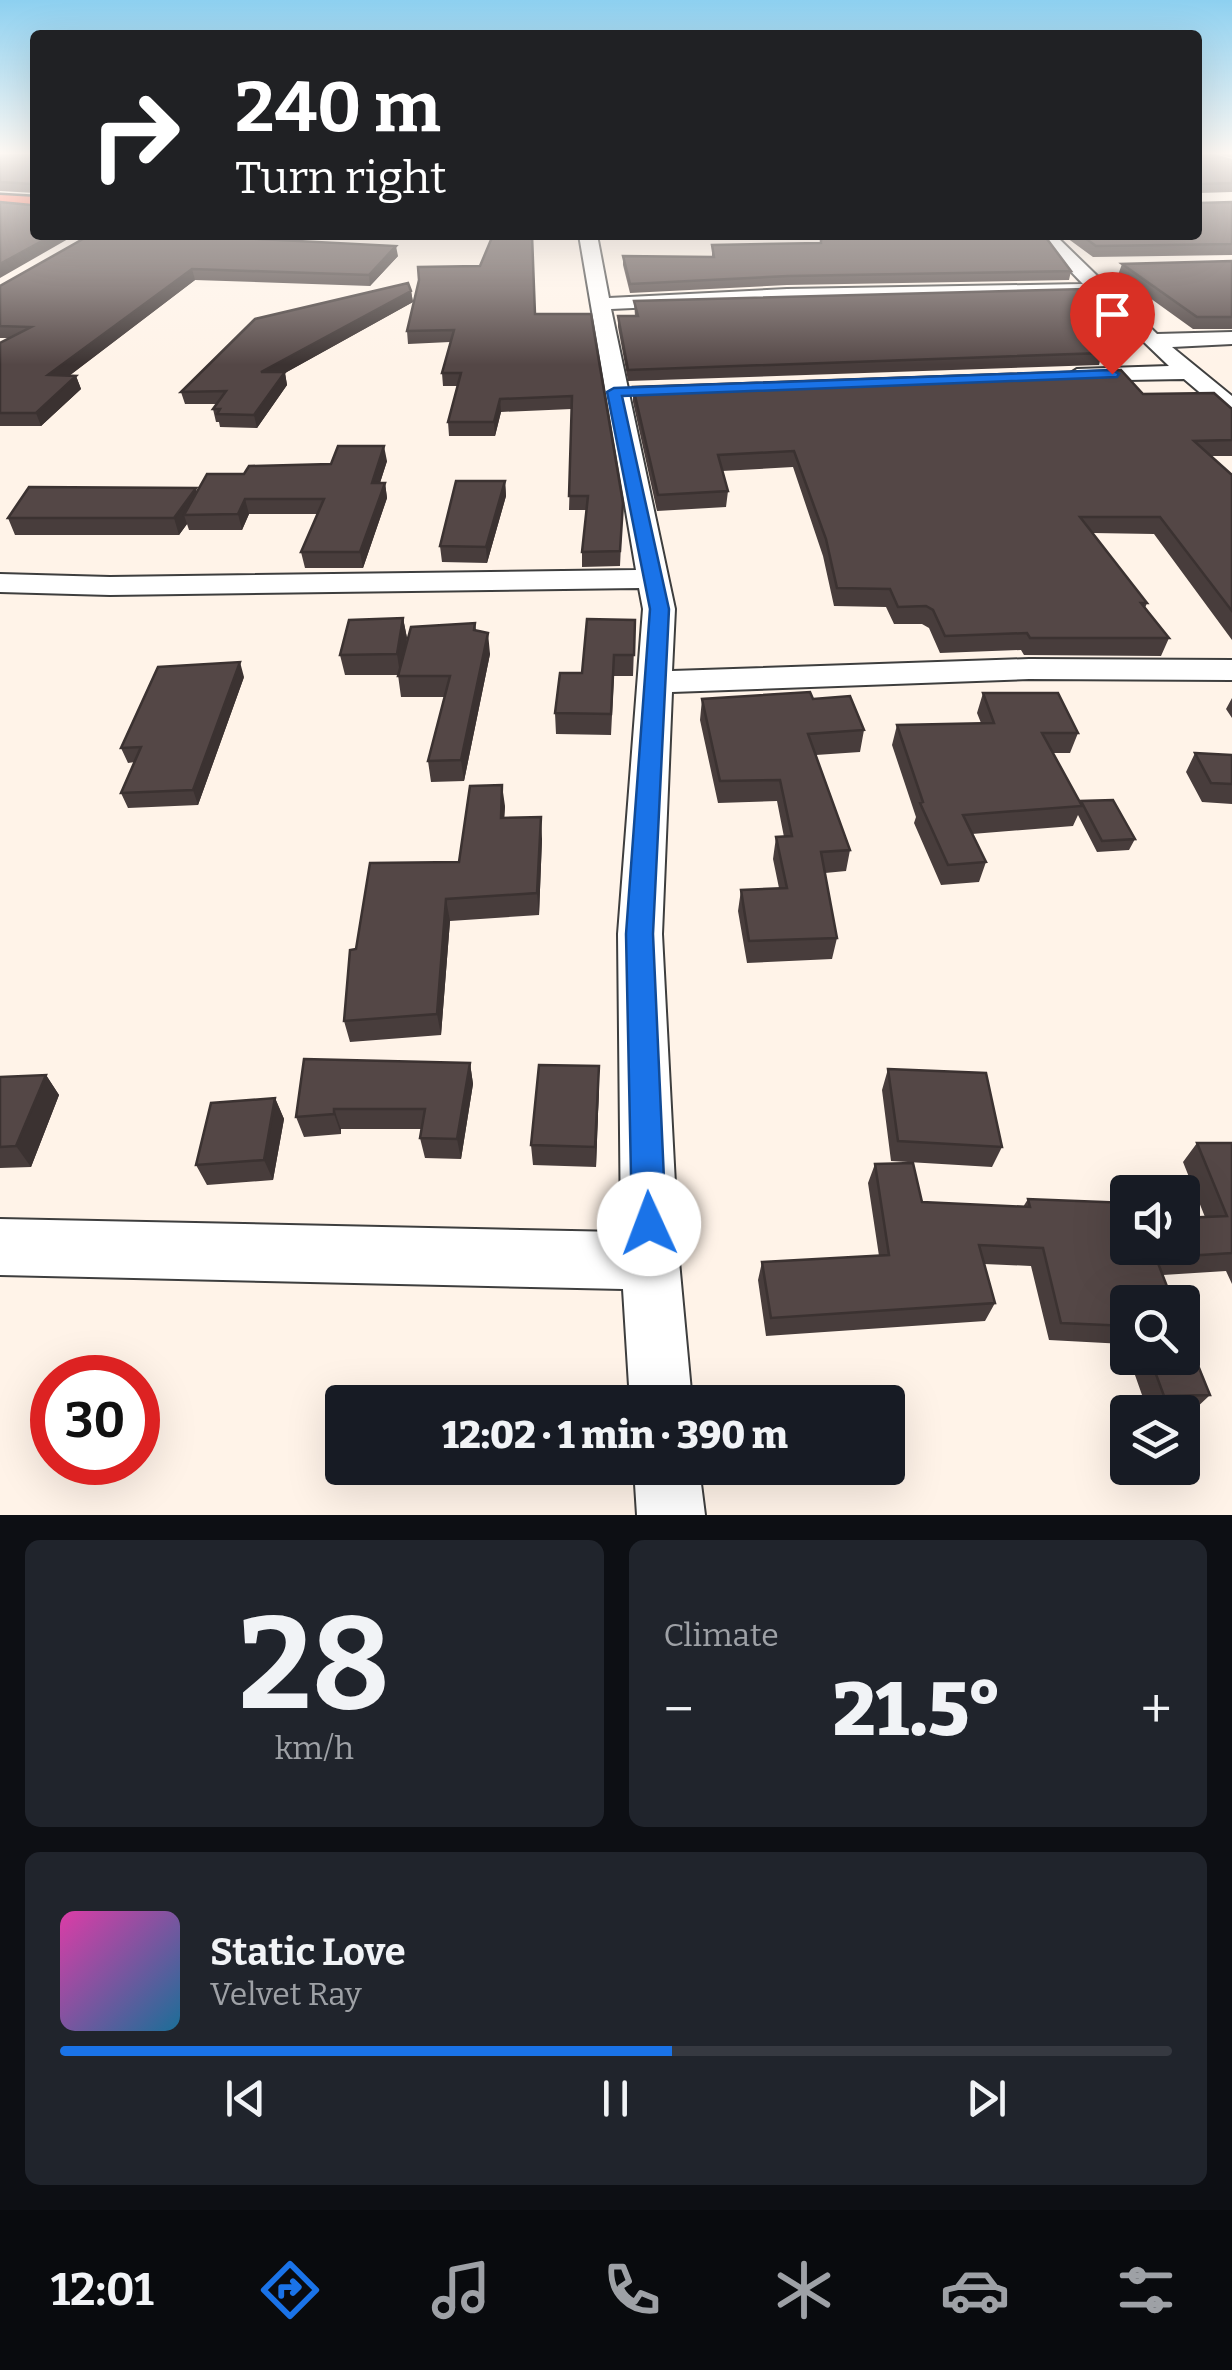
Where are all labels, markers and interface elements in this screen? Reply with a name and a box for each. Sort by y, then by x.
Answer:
text: 240 m [235,66,441,150]
icon: right [70,70,200,200]
text: Turn right [235,151,447,205]
pin [1070,272,1155,375]
icon: arrive [1085,287,1140,342]
position arrow [597,1172,701,1276]
map controls [1110,1175,1200,1485]
button: sound [1110,1175,1200,1265]
button: search [1110,1285,1200,1375]
speed limit sign: 30 [30,1355,160,1485]
button: layers [1110,1395,1200,1485]
text: 12:02 · 1 min · 390 m [442,1412,788,1458]
text: 28 [239,1586,390,1742]
text: Climate [664,1616,779,1654]
text: 21.5° [833,1665,1002,1755]
text: − [664,1677,694,1743]
text: + [1141,1677,1172,1743]
text: km/h [275,1729,354,1767]
text: Static Love [210,1929,406,1975]
text: Velvet Ray [210,1975,362,2013]
icon: previous [218,2071,273,2126]
icon: pause [588,2071,643,2126]
icon: next [959,2071,1014,2126]
icon: directions [255,2255,325,2325]
icon: music [426,2255,496,2325]
icon: phone [597,2255,667,2325]
icon: climate [769,2255,839,2325]
icon: car [940,2255,1010,2325]
icon: filters [1111,2255,1181,2325]
text: 12:01 [51,2263,154,2317]

